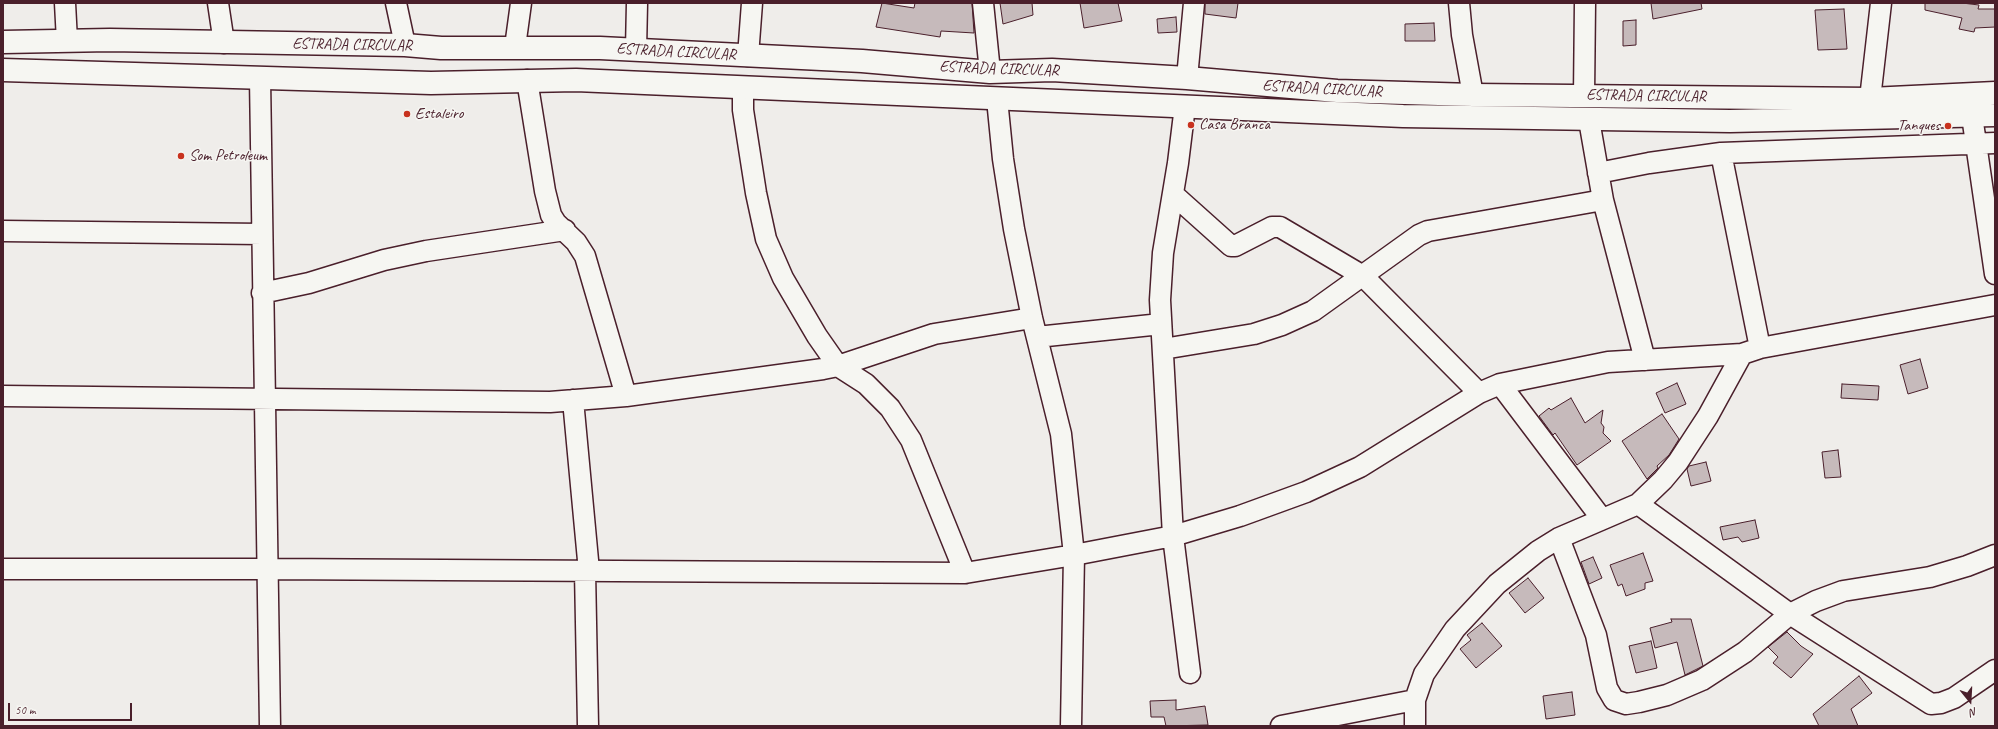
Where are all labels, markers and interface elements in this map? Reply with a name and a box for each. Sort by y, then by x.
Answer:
street label: ESTRADA CIRCULAR [292,34,412,56]
street label: ESTRADA CIRCULAR [616,39,736,65]
street label: ESTRADA CIRCULAR [939,57,1059,81]
street label: ESTRADA CIRCULAR [1262,76,1382,102]
street label: ESTRADA CIRCULAR [1586,85,1706,107]
place label: Estaleiro [415,104,464,124]
marker: Estaleiro [402,109,412,119]
place label: Casa Branca [1199,115,1270,135]
place label: Tanques [1897,116,1940,136]
marker: Casa Branca [1186,120,1196,130]
marker: Tanques [1943,121,1953,131]
place label: Som Petroleum [189,146,267,166]
marker: Som Petroleum [176,151,186,161]
north arrow [1950,681,1990,721]
scale bar [10,695,134,721]
text: 50 m [15,702,35,718]
text: N [1968,705,1979,720]

